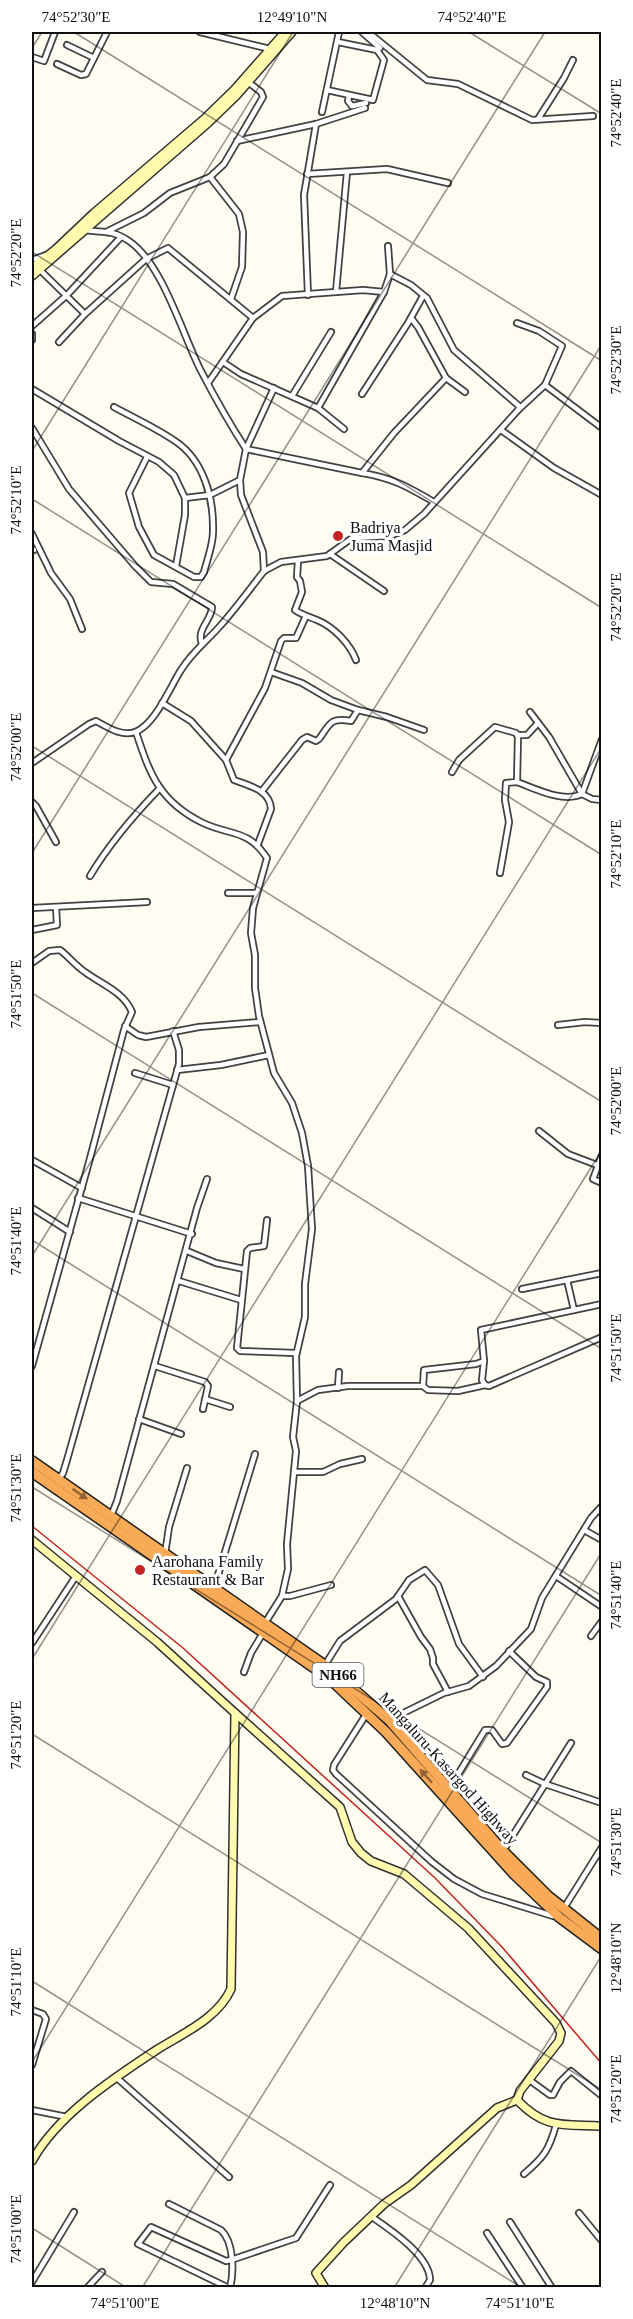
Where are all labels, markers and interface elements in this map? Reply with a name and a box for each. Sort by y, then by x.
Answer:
text: 74°52'30"E [42,9,111,25]
text: 12°49'10"N [257,9,327,25]
text: 74°52'40"E [438,9,507,25]
text: 74°52'40"E [608,79,624,148]
text: 74°52'20"E [8,219,24,288]
text: 74°52'30"E [608,326,624,395]
text: 74°52'10"E [8,466,24,535]
place label: Badriya Juma Masjid [350,519,432,555]
marker: Badriya Juma Masjid [331,529,345,543]
text: 74°52'20"E [608,573,624,642]
text: 74°52'00"E [8,713,24,782]
text: 74°52'10"E [608,820,624,889]
text: 74°51'50"E [8,960,24,1029]
text: 74°52'00"E [608,1067,624,1136]
text: 74°51'40"E [8,1207,24,1276]
text: 74°51'50"E [608,1314,624,1383]
text: 74°51'30"E [8,1454,24,1523]
one-way arrow [71,1488,87,1500]
place label: Aarohana Family Restaurant & Bar [152,1553,265,1588]
text: 74°51'40"E [608,1561,624,1630]
marker: Aarohana Family Restaurant & Bar [133,1563,147,1577]
road number: NH66 [312,1663,364,1687]
street label: Mangaluru-Kasargod Highway [375,1689,522,1849]
text: 74°51'20"E [8,1701,24,1770]
one-way arrow [420,1769,433,1784]
text: 74°51'30"E [608,1808,624,1877]
text: 12°48'10"N [608,1923,624,1993]
text: 74°51'10"E [8,1948,24,2017]
text: 74°51'20"E [608,2055,624,2124]
text: 74°51'00"E [8,2195,24,2264]
text: 74°51'00"E [91,2295,160,2311]
text: 12°48'10"N [360,2295,430,2311]
text: 74°51'10"E [486,2295,555,2311]

